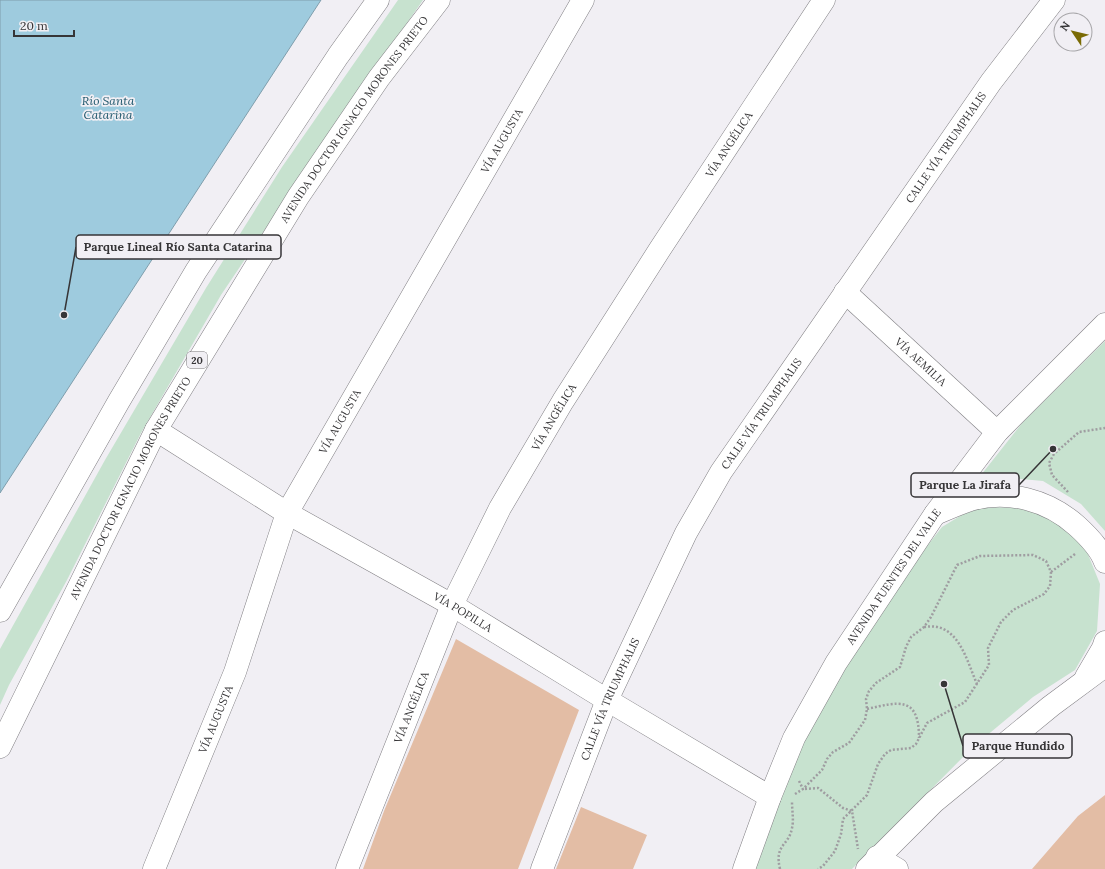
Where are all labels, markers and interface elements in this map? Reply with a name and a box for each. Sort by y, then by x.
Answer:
scale bar [14,12,74,38]
north arrow [1053,12,1093,52]
street label: AVENIDA DOCTOR IGNACIO MORONES PRIETO [277,13,431,226]
text: 20 m [20,18,48,33]
text: N [1057,18,1073,34]
street label: CALLE VÍA TRIUMPHALIS [902,89,989,206]
water label: Río Santa Catarina [82,93,135,122]
street label: VÍA AUGUSTA [477,105,526,176]
street label: VÍA ANGÉLICA [702,108,756,181]
callout: Parque Lineal Río Santa Catarina [76,235,281,259]
text: Parque Lineal Río Santa Catarina [84,239,273,254]
street label: VÍA AEMILIA [891,334,950,390]
road number: 20 [187,352,207,368]
street label: CALLE VÍA TRIUMPHALIS [718,355,805,472]
street label: AVENIDA DOCTOR IGNACIO MORONES PRIETO [66,374,194,603]
street label: VÍA ANGÉLICA [528,380,580,454]
street label: VÍA AUGUSTA [315,386,364,457]
callout: Parque La Jirafa [911,473,1019,497]
text: Parque La Jirafa [919,477,1012,492]
street label: AVENIDA FUENTES DEL VALLE [843,506,944,648]
street label: VÍA POPILLA [430,589,496,636]
street label: CALLE VÍA TRIUMPHALIS [577,636,642,762]
street label: VÍA ANGÉLICA [390,669,432,746]
street label: VÍA AUGUSTA [195,682,236,756]
callout: Parque Hundido [963,734,1072,758]
text: Parque Hundido [972,738,1065,753]

